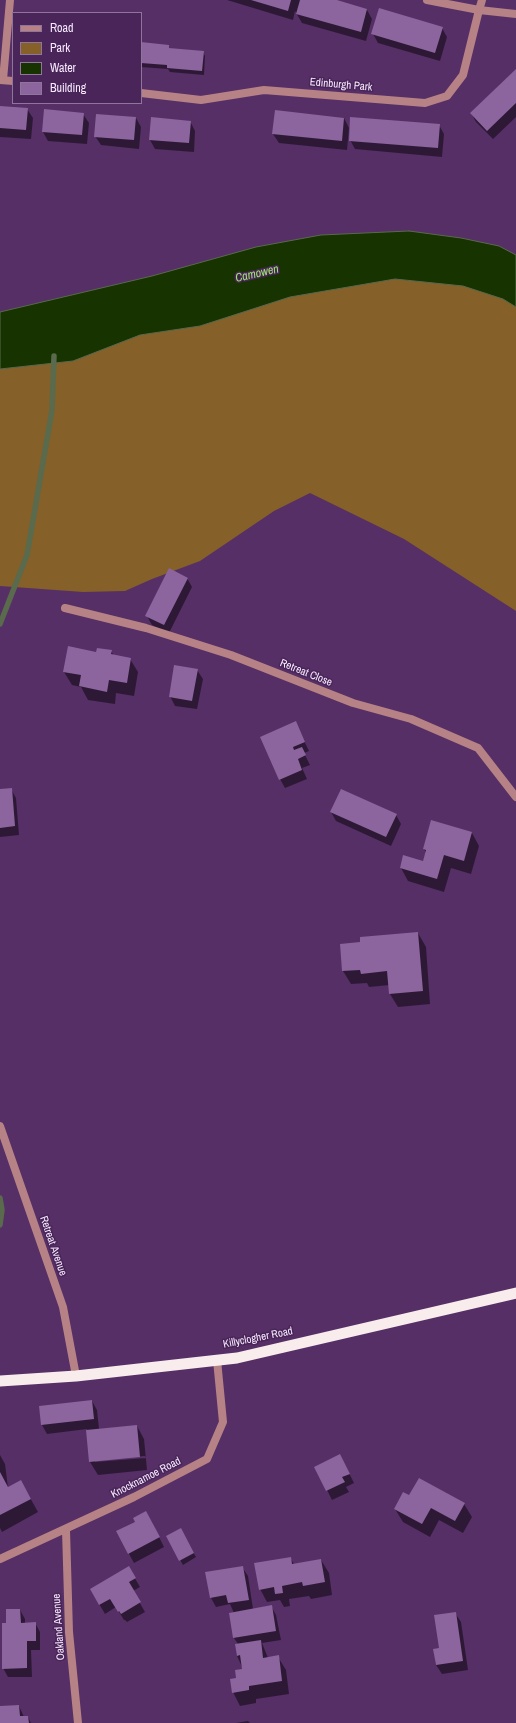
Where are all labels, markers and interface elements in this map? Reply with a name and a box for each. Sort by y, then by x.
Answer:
legend [12,12,142,104]
text: Road [50,20,74,36]
text: Park [50,40,70,56]
text: Water [50,60,76,76]
street label: Edinburgh Park [309,76,373,94]
text: Building [50,80,86,96]
water label: Camowen [234,262,280,286]
street label: Retreat Close [278,657,334,689]
street label: Retreat Avenue [37,1214,69,1278]
street label: Killyclogher Road [222,1325,294,1351]
street label: Knocknamoe Road [109,1455,183,1501]
street label: Oakland Avenue [50,1593,68,1661]

